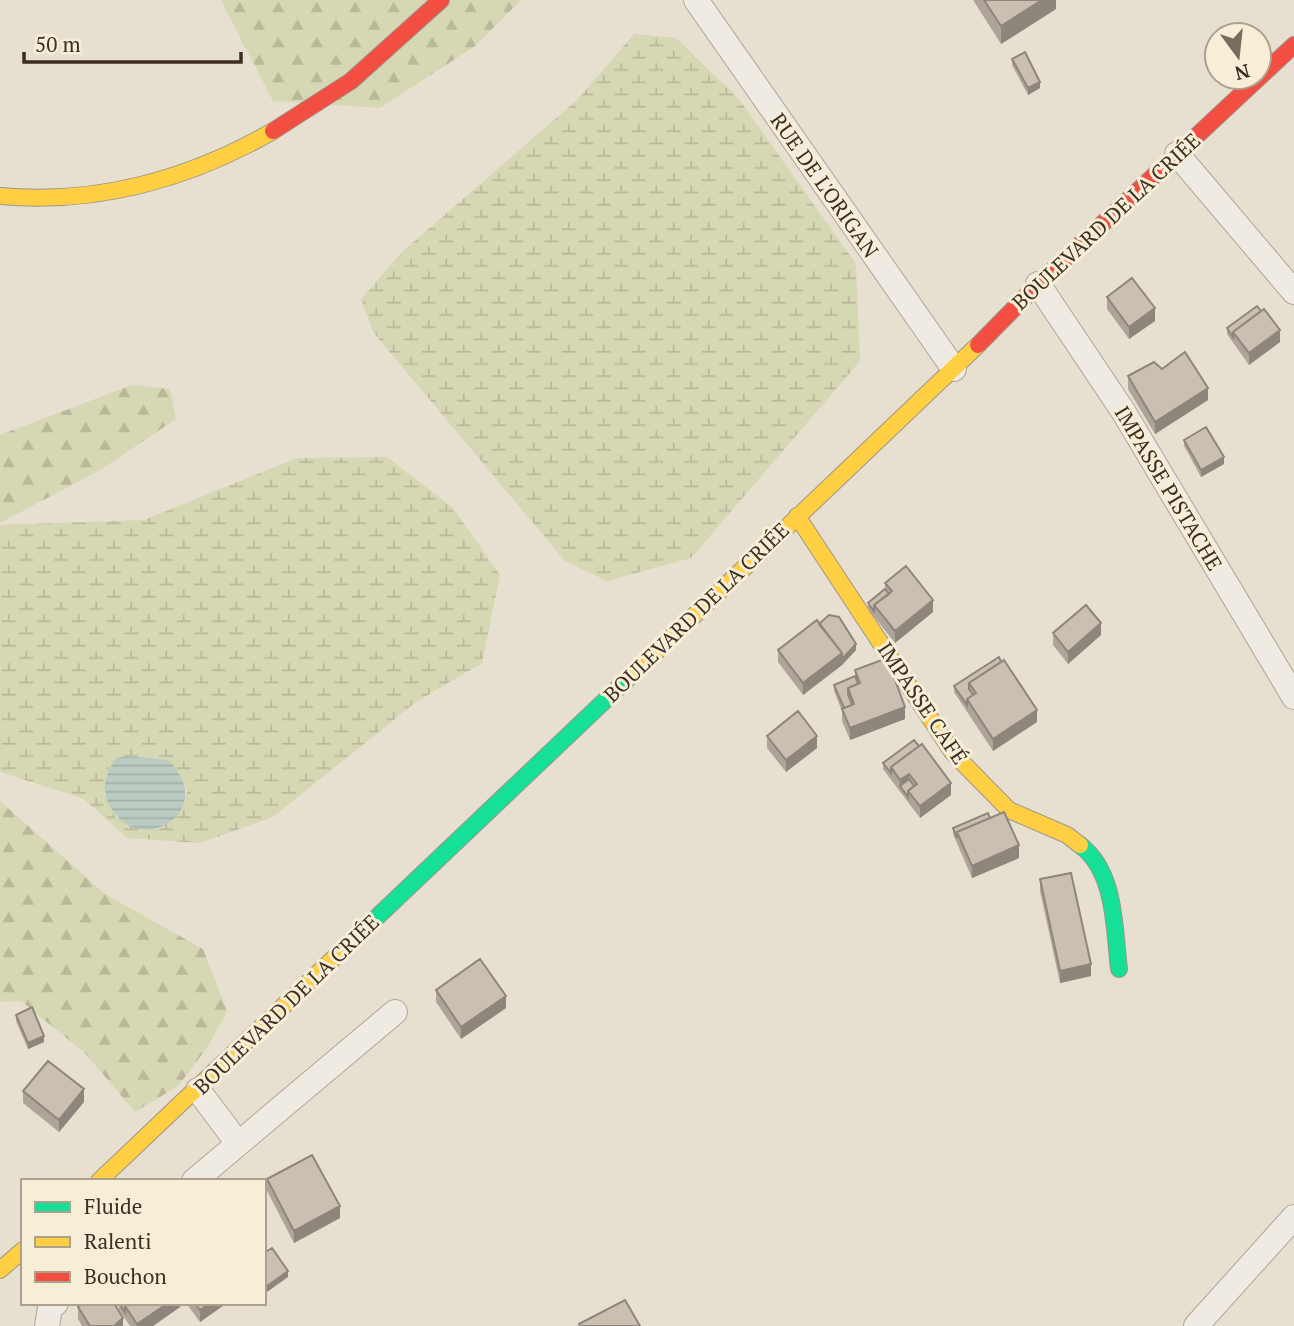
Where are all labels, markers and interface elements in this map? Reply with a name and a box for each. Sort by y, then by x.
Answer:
scale bar [24,21,242,65]
north arrow [1203,21,1273,91]
text: 50 m [35,30,81,58]
text: N [1232,59,1253,87]
street label: RUE DE L'ORIGAN [765,107,885,263]
street label: BOULEVARD DE LA CRIÉE [1006,126,1206,316]
street label: IMPASSE PISTACHE [1109,400,1229,576]
street label: BOULEVARD DE LA CRIÉE [597,516,795,708]
street label: IMPASSE CAFÉ [872,636,974,770]
street label: BOULEVARD DE LA CRIÉE [187,908,385,1100]
legend [21,1179,266,1305]
text: Fluide [84,1192,142,1220]
text: Ralenti [84,1227,151,1255]
text: Bouchon [84,1262,167,1290]

